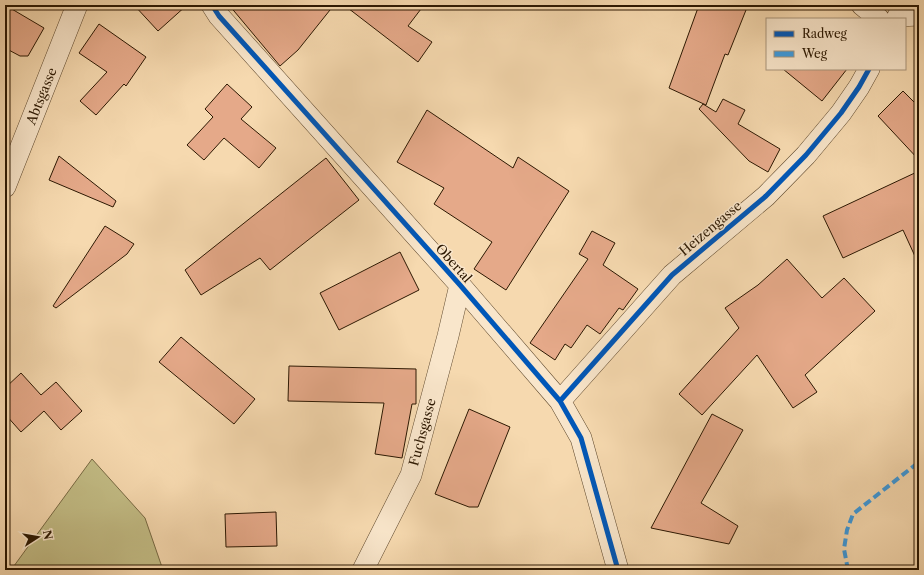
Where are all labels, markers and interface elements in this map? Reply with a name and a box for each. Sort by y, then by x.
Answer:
legend [766,18,906,70]
text: Radweg [802,26,848,41]
text: Weg [801,46,828,61]
street label: Abtsgasse [22,65,60,128]
street label: Heizengasse [676,197,744,259]
street label: Obertal [432,240,476,286]
street label: Fuchsgasse [405,396,439,468]
north arrow [18,517,58,557]
text: N [40,529,56,541]

